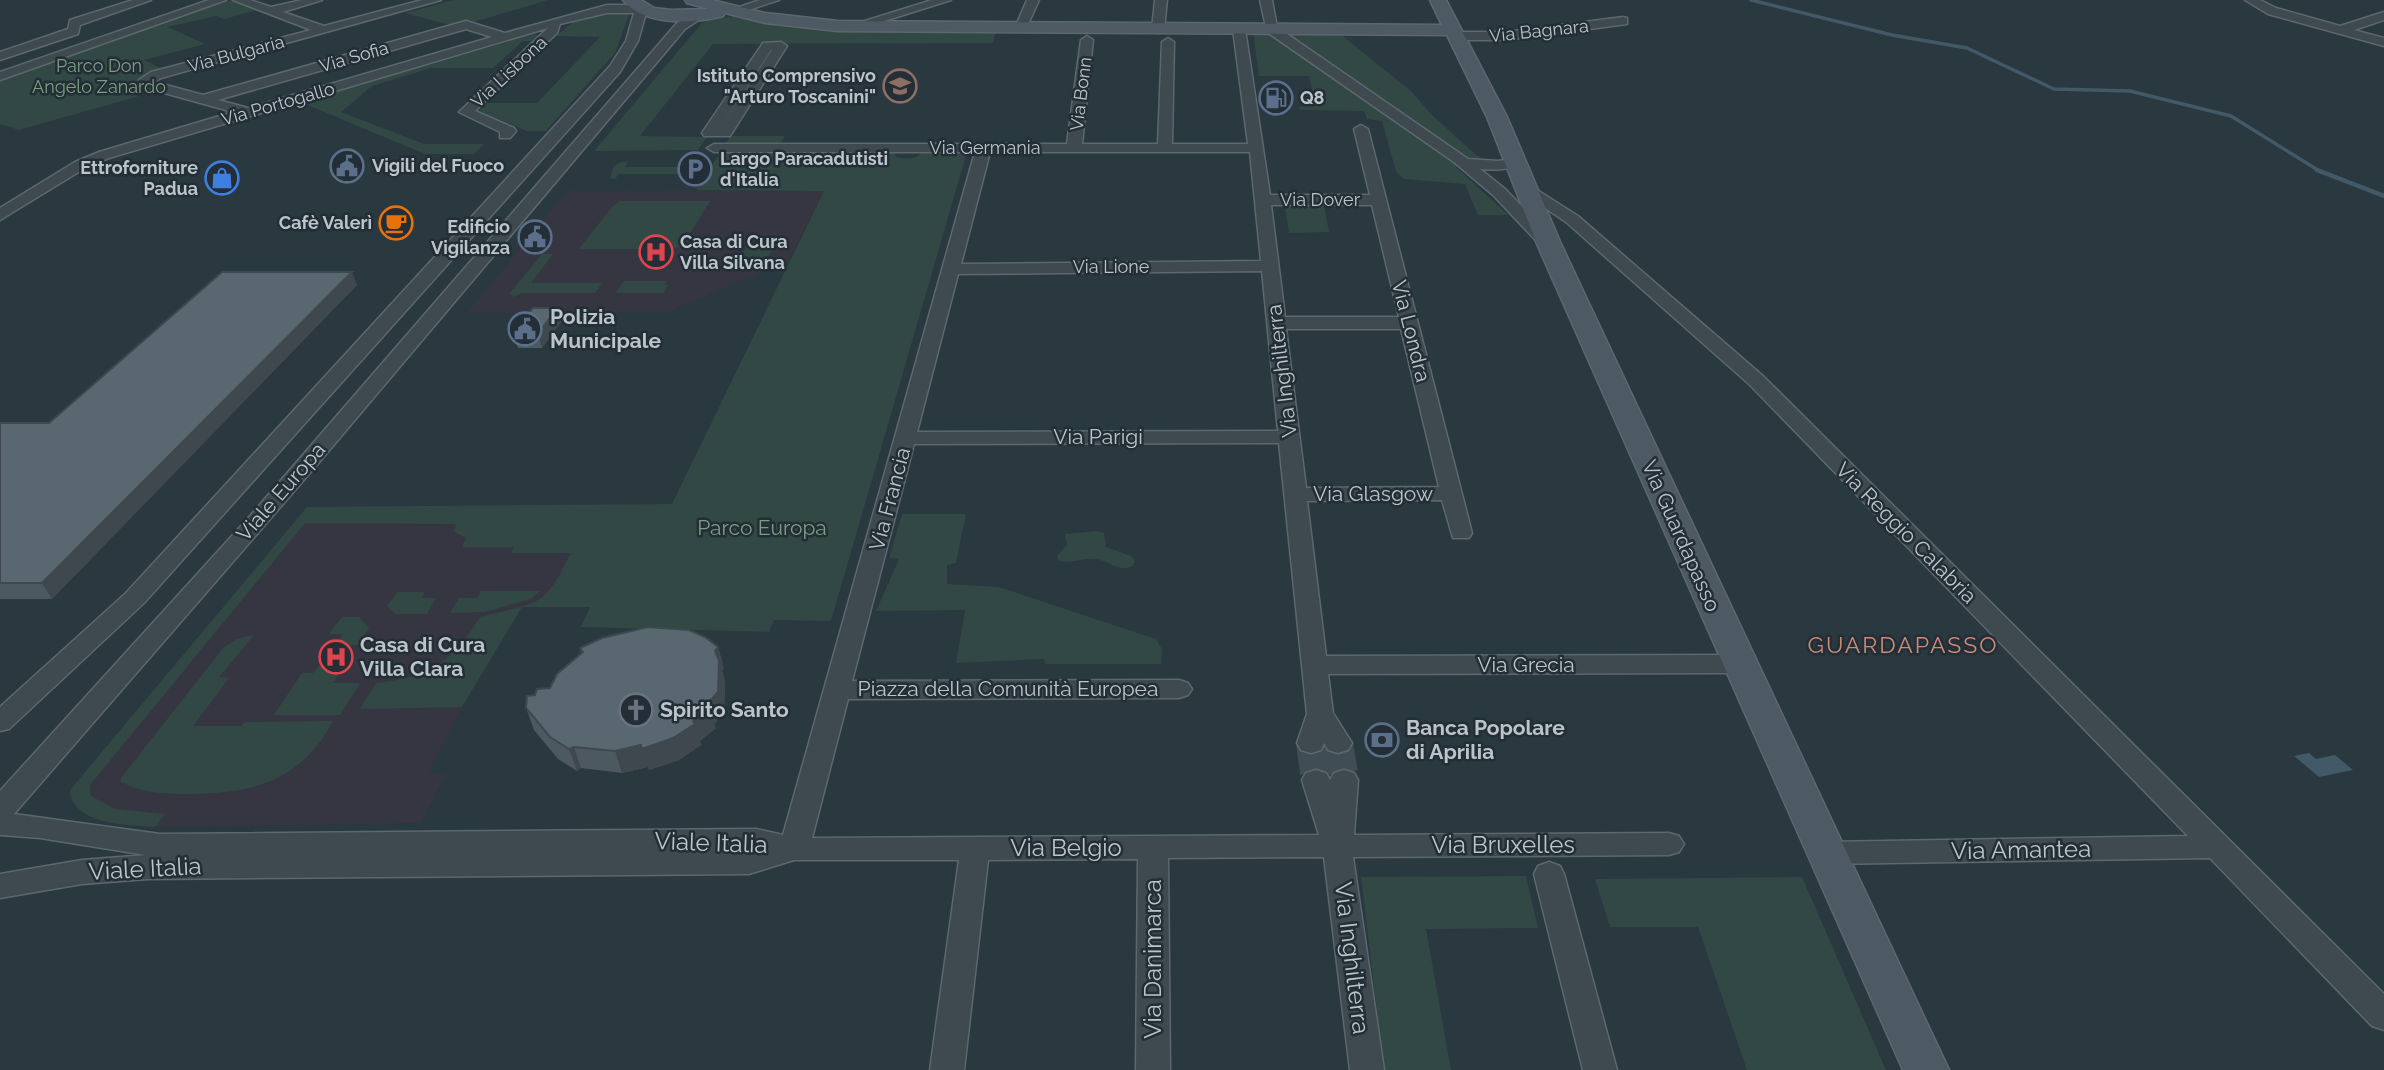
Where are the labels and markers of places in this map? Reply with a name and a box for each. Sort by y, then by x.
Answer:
place label: Istituto Comprensivo "Arturo Toscanini" [697,65,876,107]
school or university icon: Istituto Comprensivo "Arturo Toscanini" [881,67,919,105]
fuel station icon: Q8 [1257,79,1295,117]
place label: Q8 [1300,87,1325,108]
public building icon: Vigili del Fuoco [328,147,366,185]
place label: Largo Paracadutisti d'Italia [720,148,888,190]
parking icon: Largo Paracadutisti d'Italia [676,150,714,188]
place label: Vigili del Fuoco [372,155,504,176]
place label: Ettroforniture Padua [80,157,198,199]
shop icon: Ettroforniture Padua [203,159,241,197]
cafe icon: Cafè Valerì [377,204,415,242]
place label: Cafè Valerì [279,212,372,233]
place label: Edificio Vigilanza [431,216,510,258]
public building icon: Edificio Vigilanza [516,218,554,256]
place label: Casa di Cura Villa Silvana [680,231,787,273]
hospital icon: Casa di Cura Villa Silvana [637,233,675,271]
place label: Polizia Municipale [550,304,661,353]
public building icon: Polizia Municipale [506,310,544,348]
place label: Casa di Cura Villa Clara [360,632,485,681]
hospital icon: Casa di Cura Villa Clara [317,638,355,676]
church icon: Spirito Santo [617,691,655,729]
place label: Spirito Santo [660,697,789,722]
place label: Banca Popolare di Aprilia [1406,715,1565,764]
bank icon: Banca Popolare di Aprilia [1363,721,1401,759]

